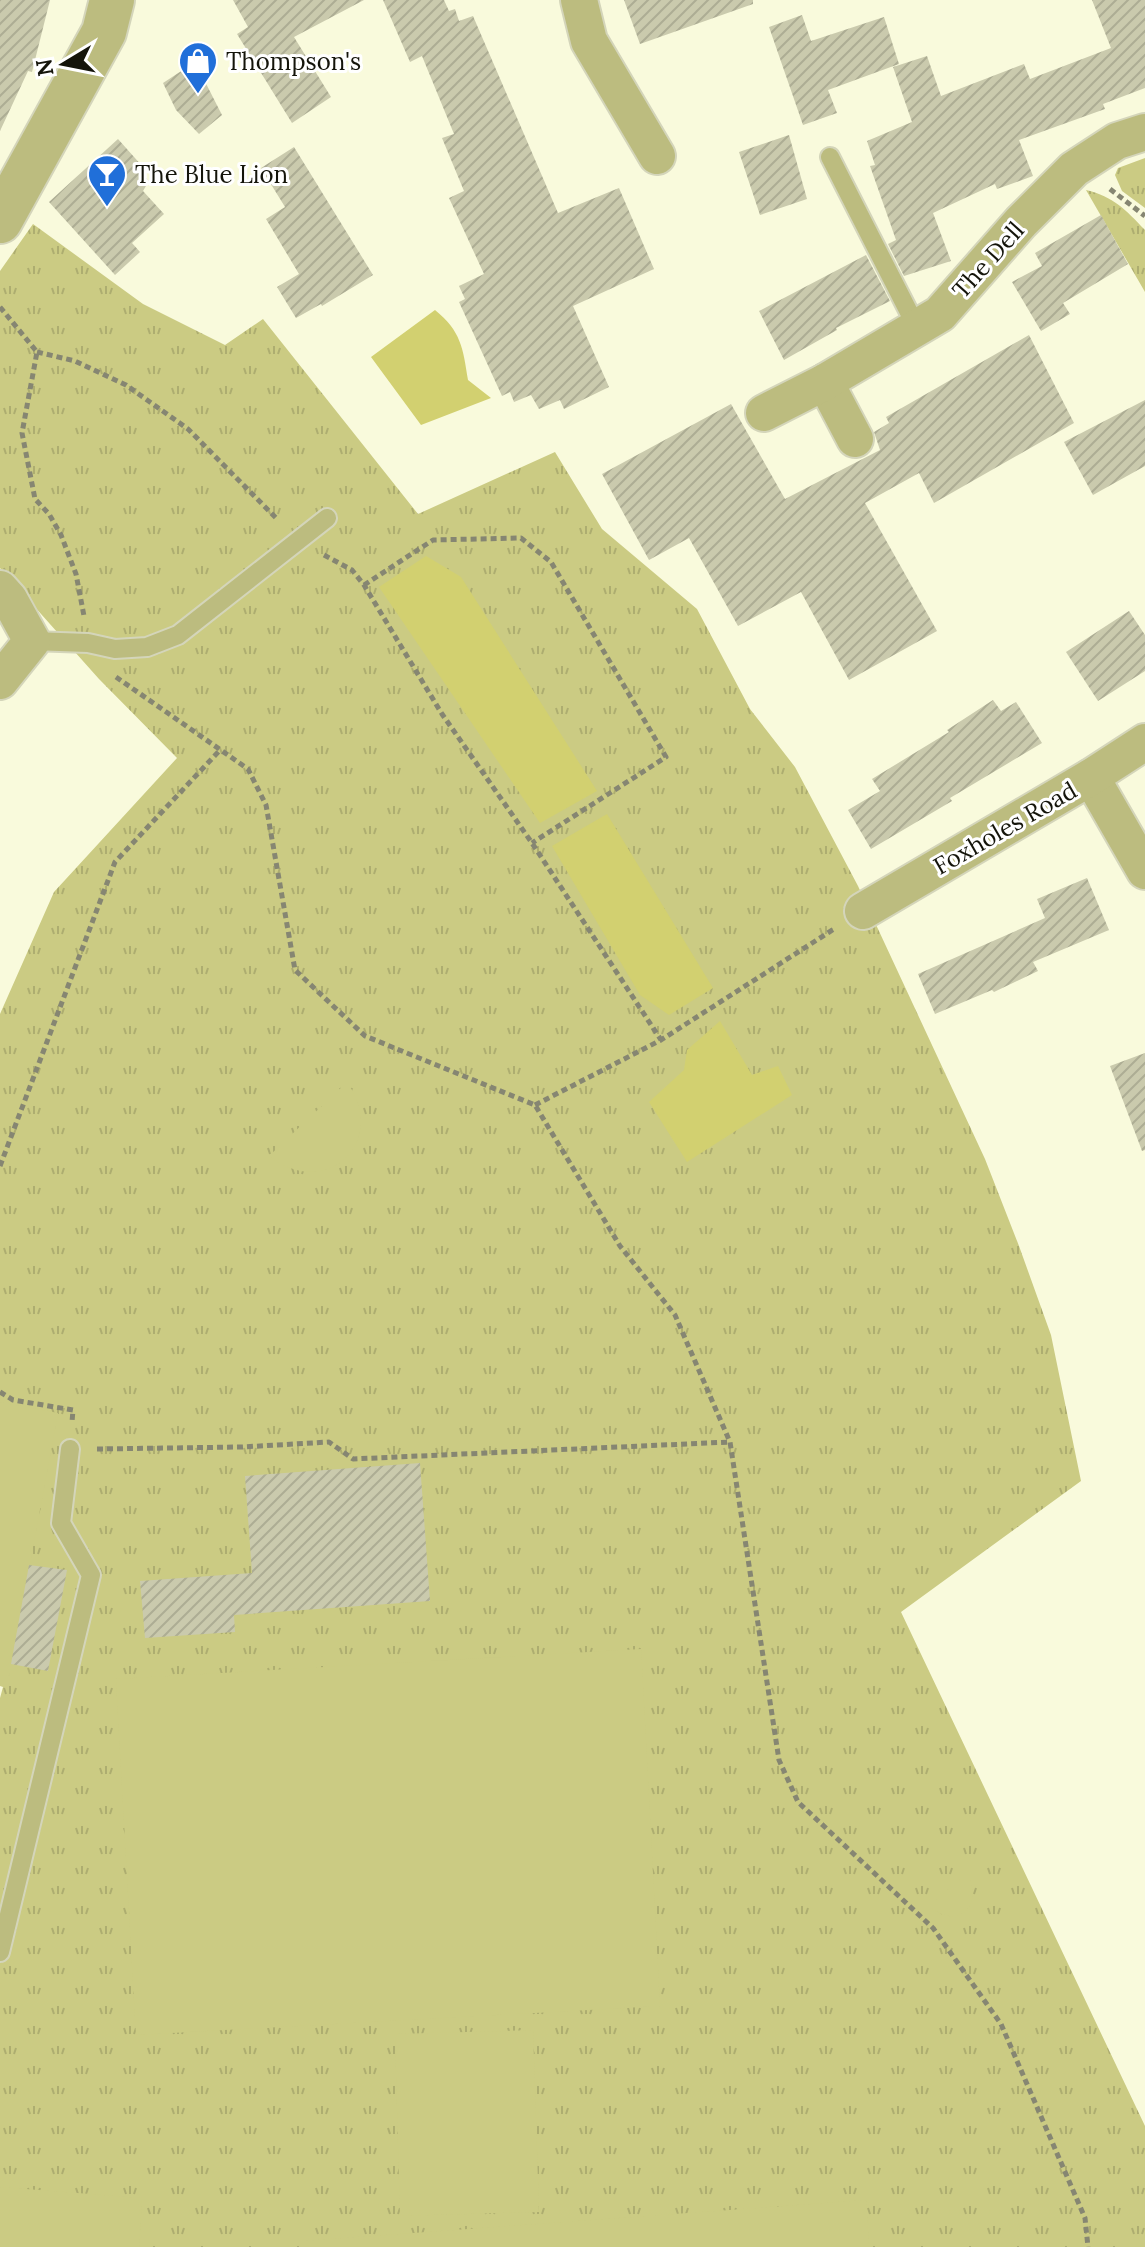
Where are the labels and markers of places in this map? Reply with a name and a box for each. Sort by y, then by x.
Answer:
shop icon: Thompson's [177,40,219,95]
place label: Thompson's [226,46,361,77]
bar icon: The Blue Lion [86,153,128,208]
place label: The Blue Lion [135,159,288,190]

